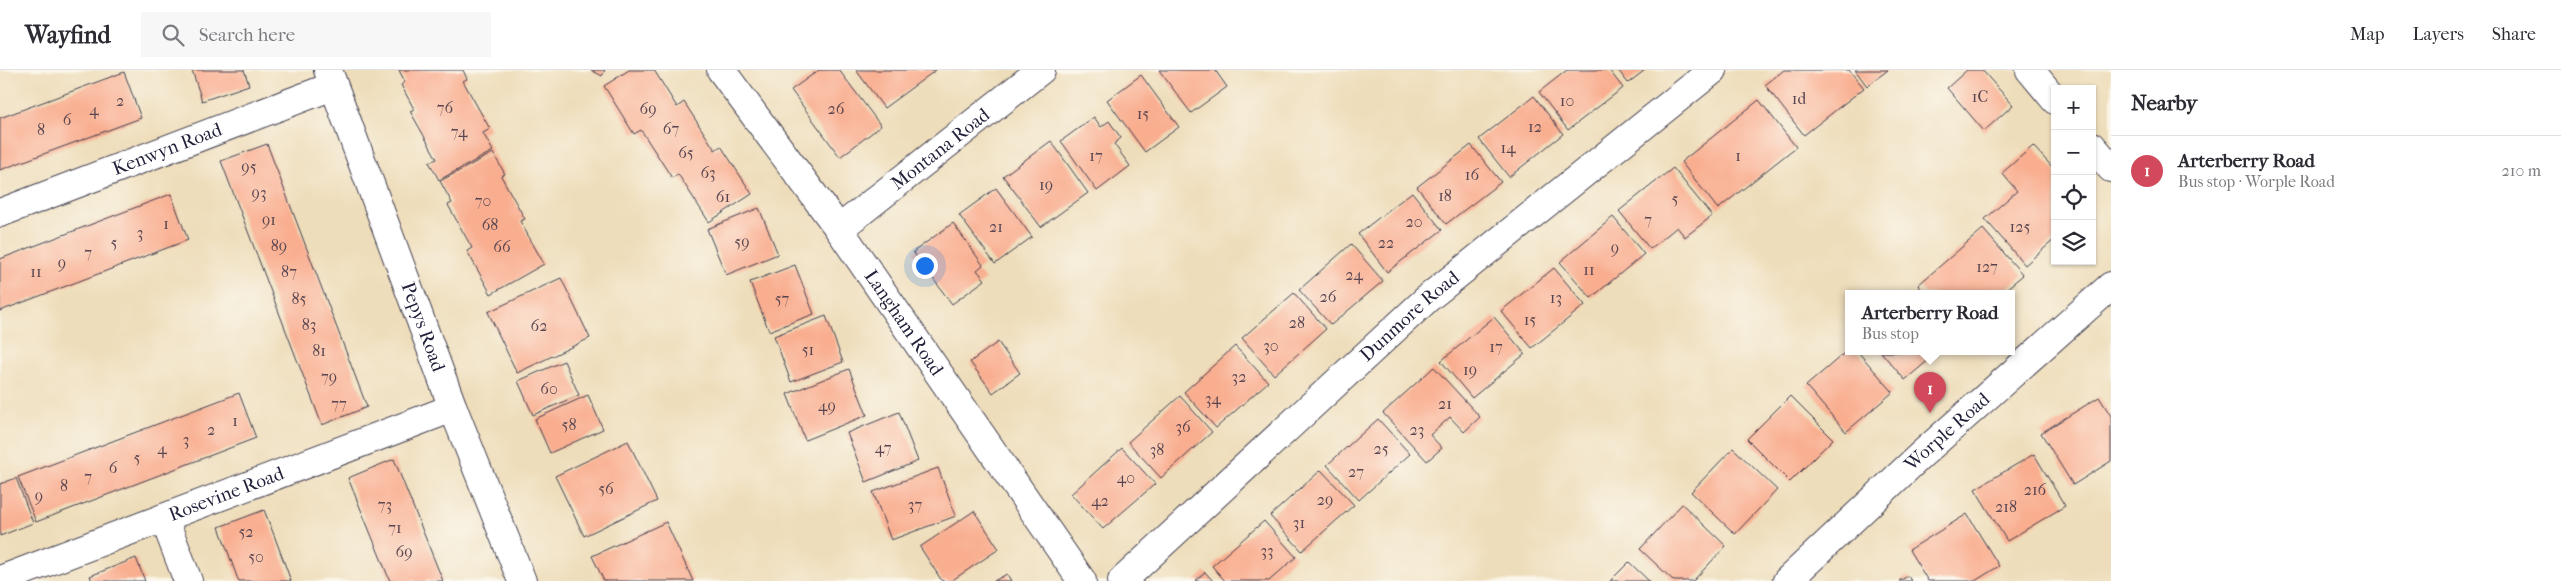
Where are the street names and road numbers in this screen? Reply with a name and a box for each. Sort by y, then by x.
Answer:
street label: Montana Road [887,103,995,195]
street label: Kenwyn Road [109,118,226,180]
street label: Langham Road [860,266,948,380]
street label: Dunmore Road [1356,266,1464,366]
street label: Pepys Road [396,279,450,375]
street label: Worple Road [1899,388,1995,476]
street label: Rosevine Road [166,462,287,526]

